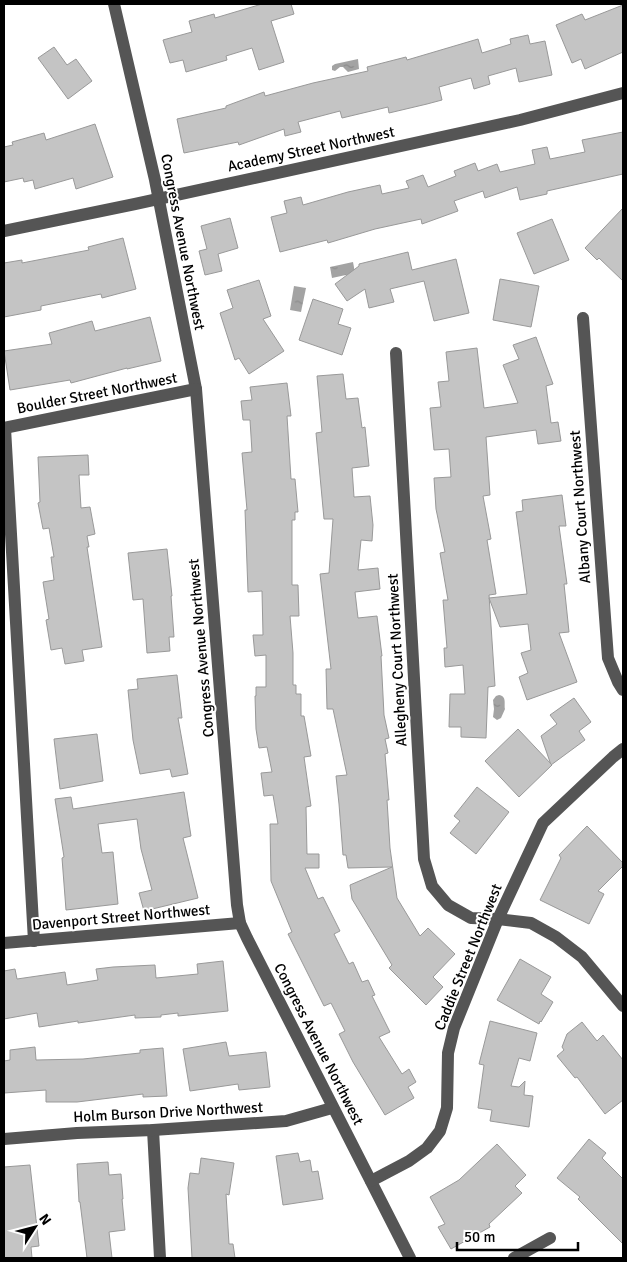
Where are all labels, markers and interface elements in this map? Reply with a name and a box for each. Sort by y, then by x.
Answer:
street label: Academy Street Northwest [226,122,396,176]
street label: Congress Avenue Northwest [157,152,209,332]
street label: Boulder Street Northwest [15,369,179,417]
street label: Albany Court Northwest [566,430,594,584]
street label: Congress Avenue Northwest [184,558,218,738]
street label: Allegheny Court Northwest [383,573,411,747]
street label: Caddie Street Northwest [430,881,506,1033]
street label: Davenport Street Northwest [31,900,211,934]
street label: Congress Avenue Northwest [270,960,368,1128]
street label: Holm Burson Drive Northwest [73,1098,263,1126]
north arrow [10,1202,60,1252]
text: N [35,1211,55,1229]
scale bar [457,1220,578,1252]
text: 50 m [464,1228,495,1246]

